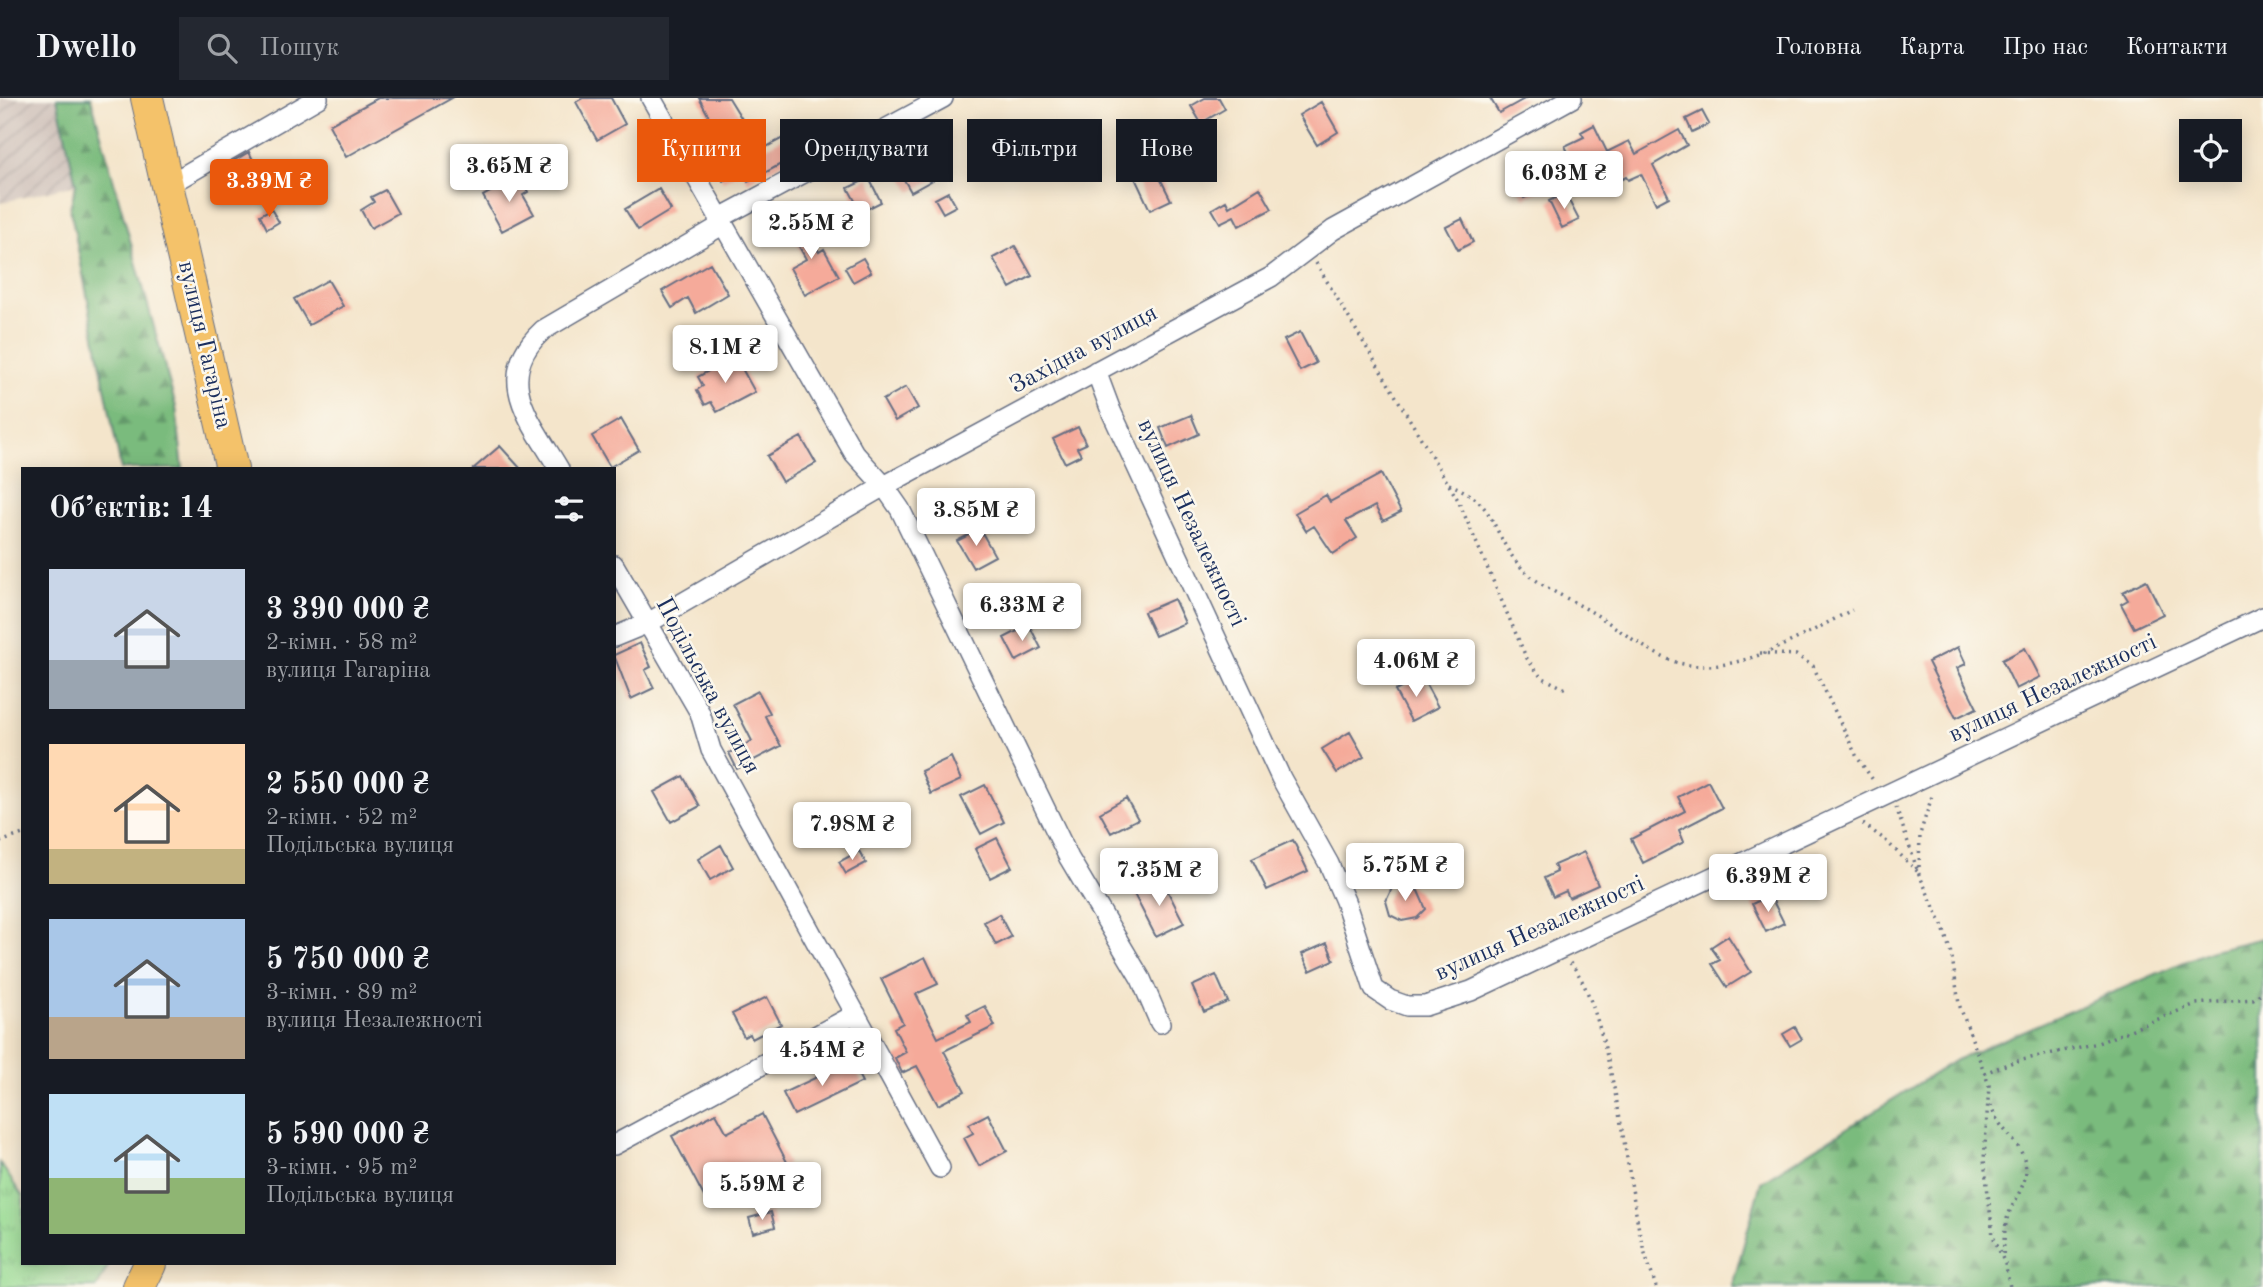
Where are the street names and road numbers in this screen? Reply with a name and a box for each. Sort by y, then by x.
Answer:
street label: вулиця Гагаріна [173,259,235,432]
street label: Західна вулиця [1006,301,1162,399]
street label: вулиця Незалежності [1132,415,1250,631]
street label: Подільська вулиця [650,594,764,778]
street label: вулиця Незалежності [1945,630,2161,748]
street label: вулиця Незалежності [1432,872,1648,986]

